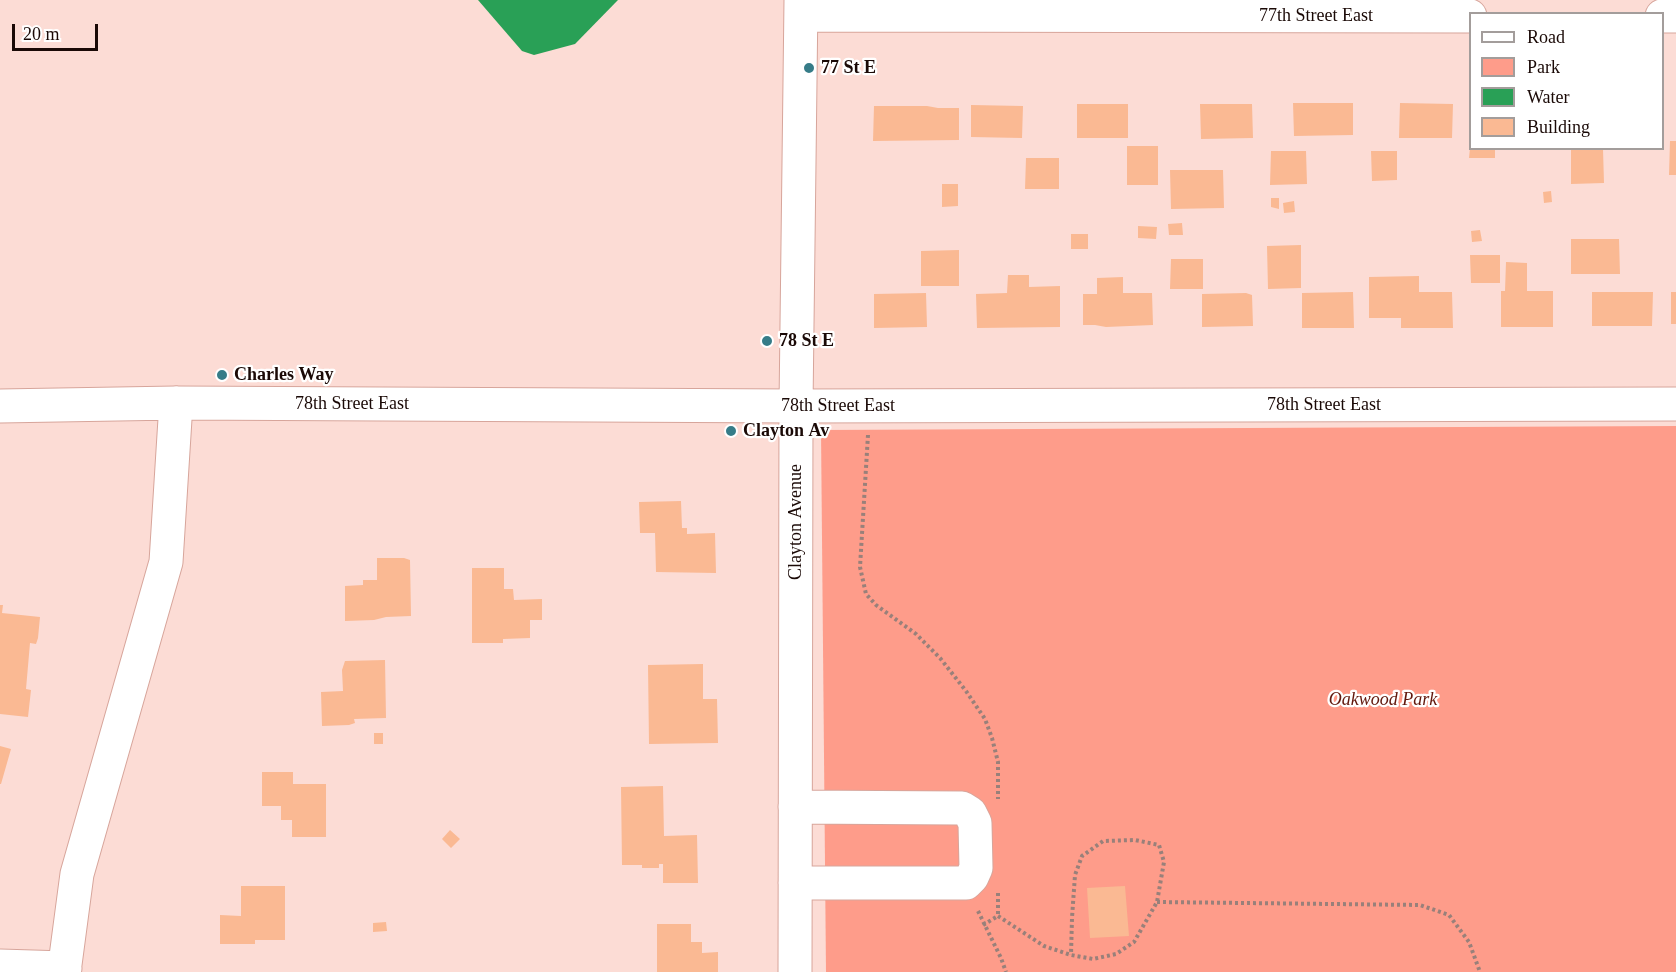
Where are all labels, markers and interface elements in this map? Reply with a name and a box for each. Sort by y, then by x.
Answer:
street label: 77th Street East [1259,5,1373,27]
scale bar [15,12,100,50]
legend [1469,12,1664,150]
text: 20 m [23,24,60,44]
text: Road [1527,27,1565,47]
place label: 77 St E [821,57,876,79]
text: Park [1527,57,1560,77]
marker: 77 St E [802,61,816,75]
text: Water [1527,87,1570,107]
text: Building [1527,117,1590,137]
place label: 78 St E [779,330,834,352]
marker: 78 St E [760,334,774,348]
place label: Charles Way [234,364,334,386]
marker: Charles Way [215,368,229,382]
street label: 78th Street East [295,393,409,415]
street label: 78th Street East [1267,394,1381,416]
street label: 78th Street East [781,395,895,417]
place label: Clayton Av [743,420,829,442]
marker: Clayton Av [724,424,738,438]
street label: Clayton Avenue [785,464,807,580]
park label: Oakwood Park [1329,689,1437,711]

